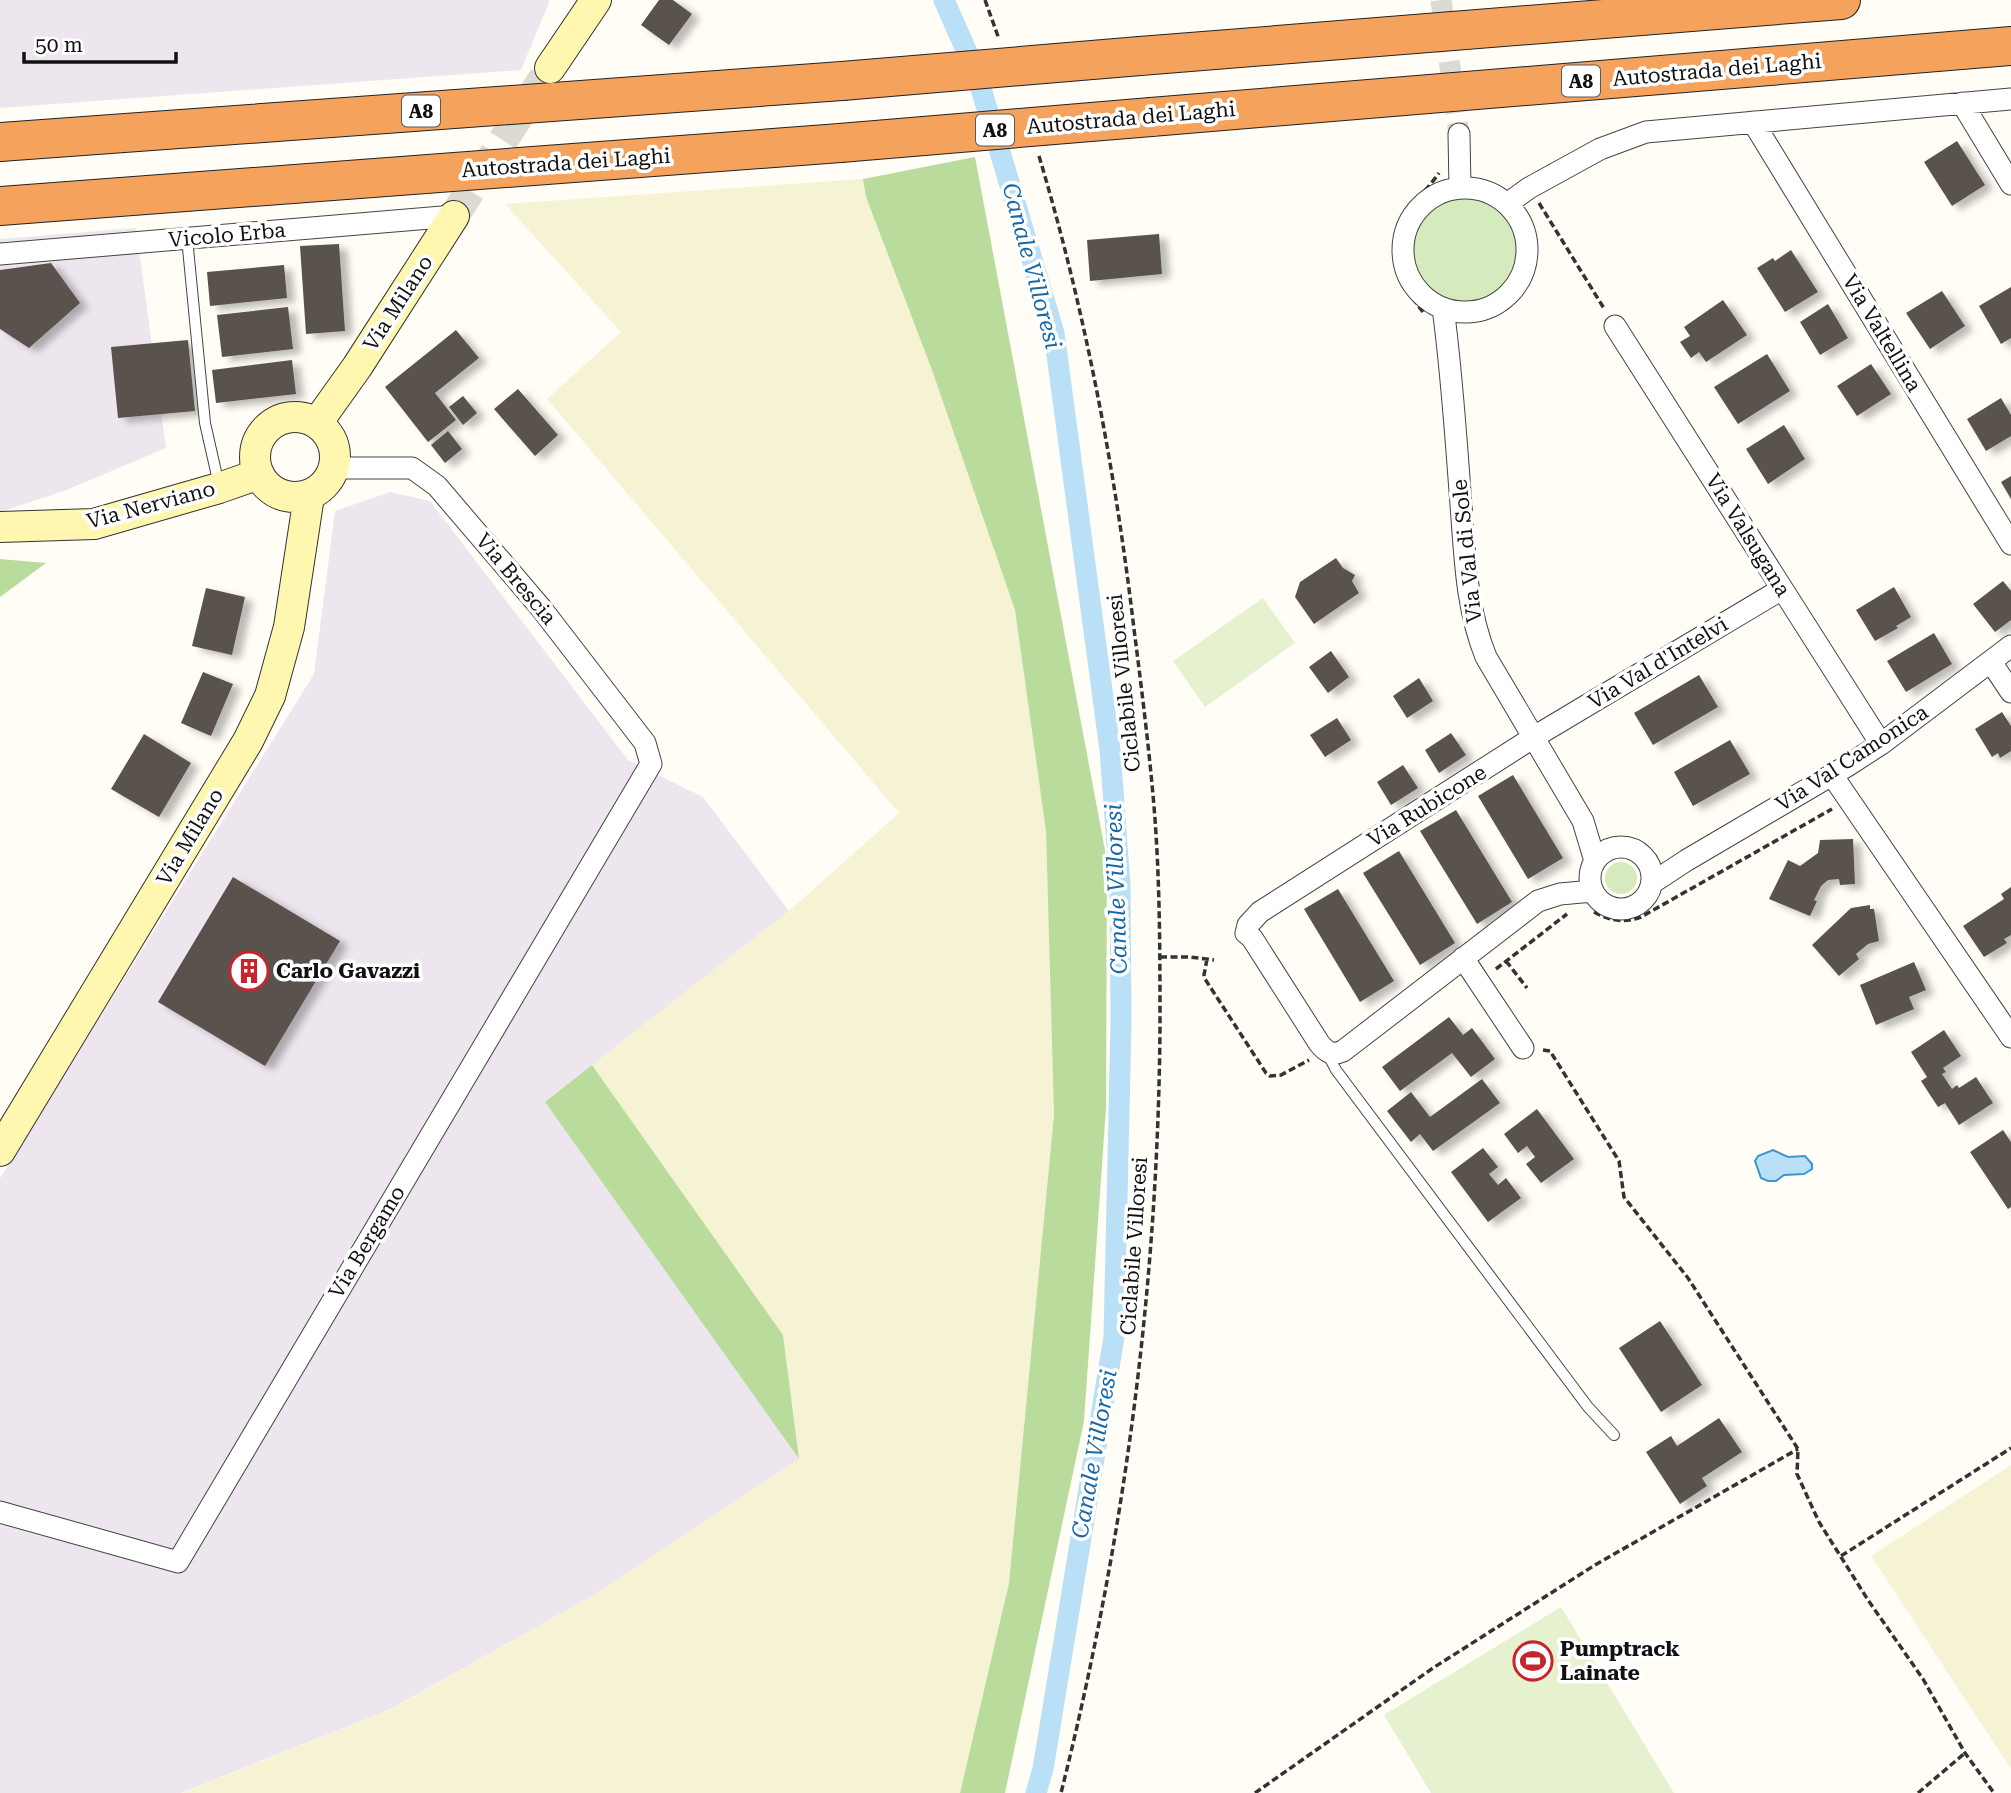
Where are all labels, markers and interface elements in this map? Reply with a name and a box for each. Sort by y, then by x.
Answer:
scale bar [24,21,177,65]
text: 50 m [35,33,83,57]
street label: Autostrada dei Laghi [1612,49,1823,91]
road number: A8 [1562,66,1600,96]
road number: A8 [402,96,440,127]
street label: Autostrada dei Laghi [1026,97,1237,139]
road number: A8 [976,114,1014,146]
street label: Autostrada dei Laghi [461,144,672,182]
water label: Canale Villoresi [996,180,1067,352]
street label: Vicolo Erba [167,218,287,252]
street label: Via Milano [358,251,438,355]
street label: Via Valtellina [1838,270,1927,397]
street label: Via Valsugana [1701,469,1796,601]
street label: Via Nerviano [84,476,218,534]
street label: Via Val di Sole [1448,478,1486,624]
street label: Via Brescia [471,528,562,630]
street label: Ciclabile Villoresi [1103,592,1145,773]
street label: Via Val d'Intelvi [1584,612,1732,714]
street label: Via Val Camonica [1771,700,1933,816]
street label: Via Rubicone [1363,760,1491,852]
street label: Via Milano [152,784,228,890]
water label: Canale Villoresi [1100,803,1133,975]
building icon: Carlo Gavazzi [228,950,270,992]
place label: Carlo Gavazzi [276,959,420,983]
street label: Ciclabile Villoresi [1116,1156,1152,1336]
street label: Via Bergamo [324,1181,410,1303]
water label: Canale Villoresi [1066,1368,1123,1541]
place label: Pumptrack Lainate [1560,1637,1680,1685]
sports icon: Pumptrack Lainate [1512,1640,1554,1682]

